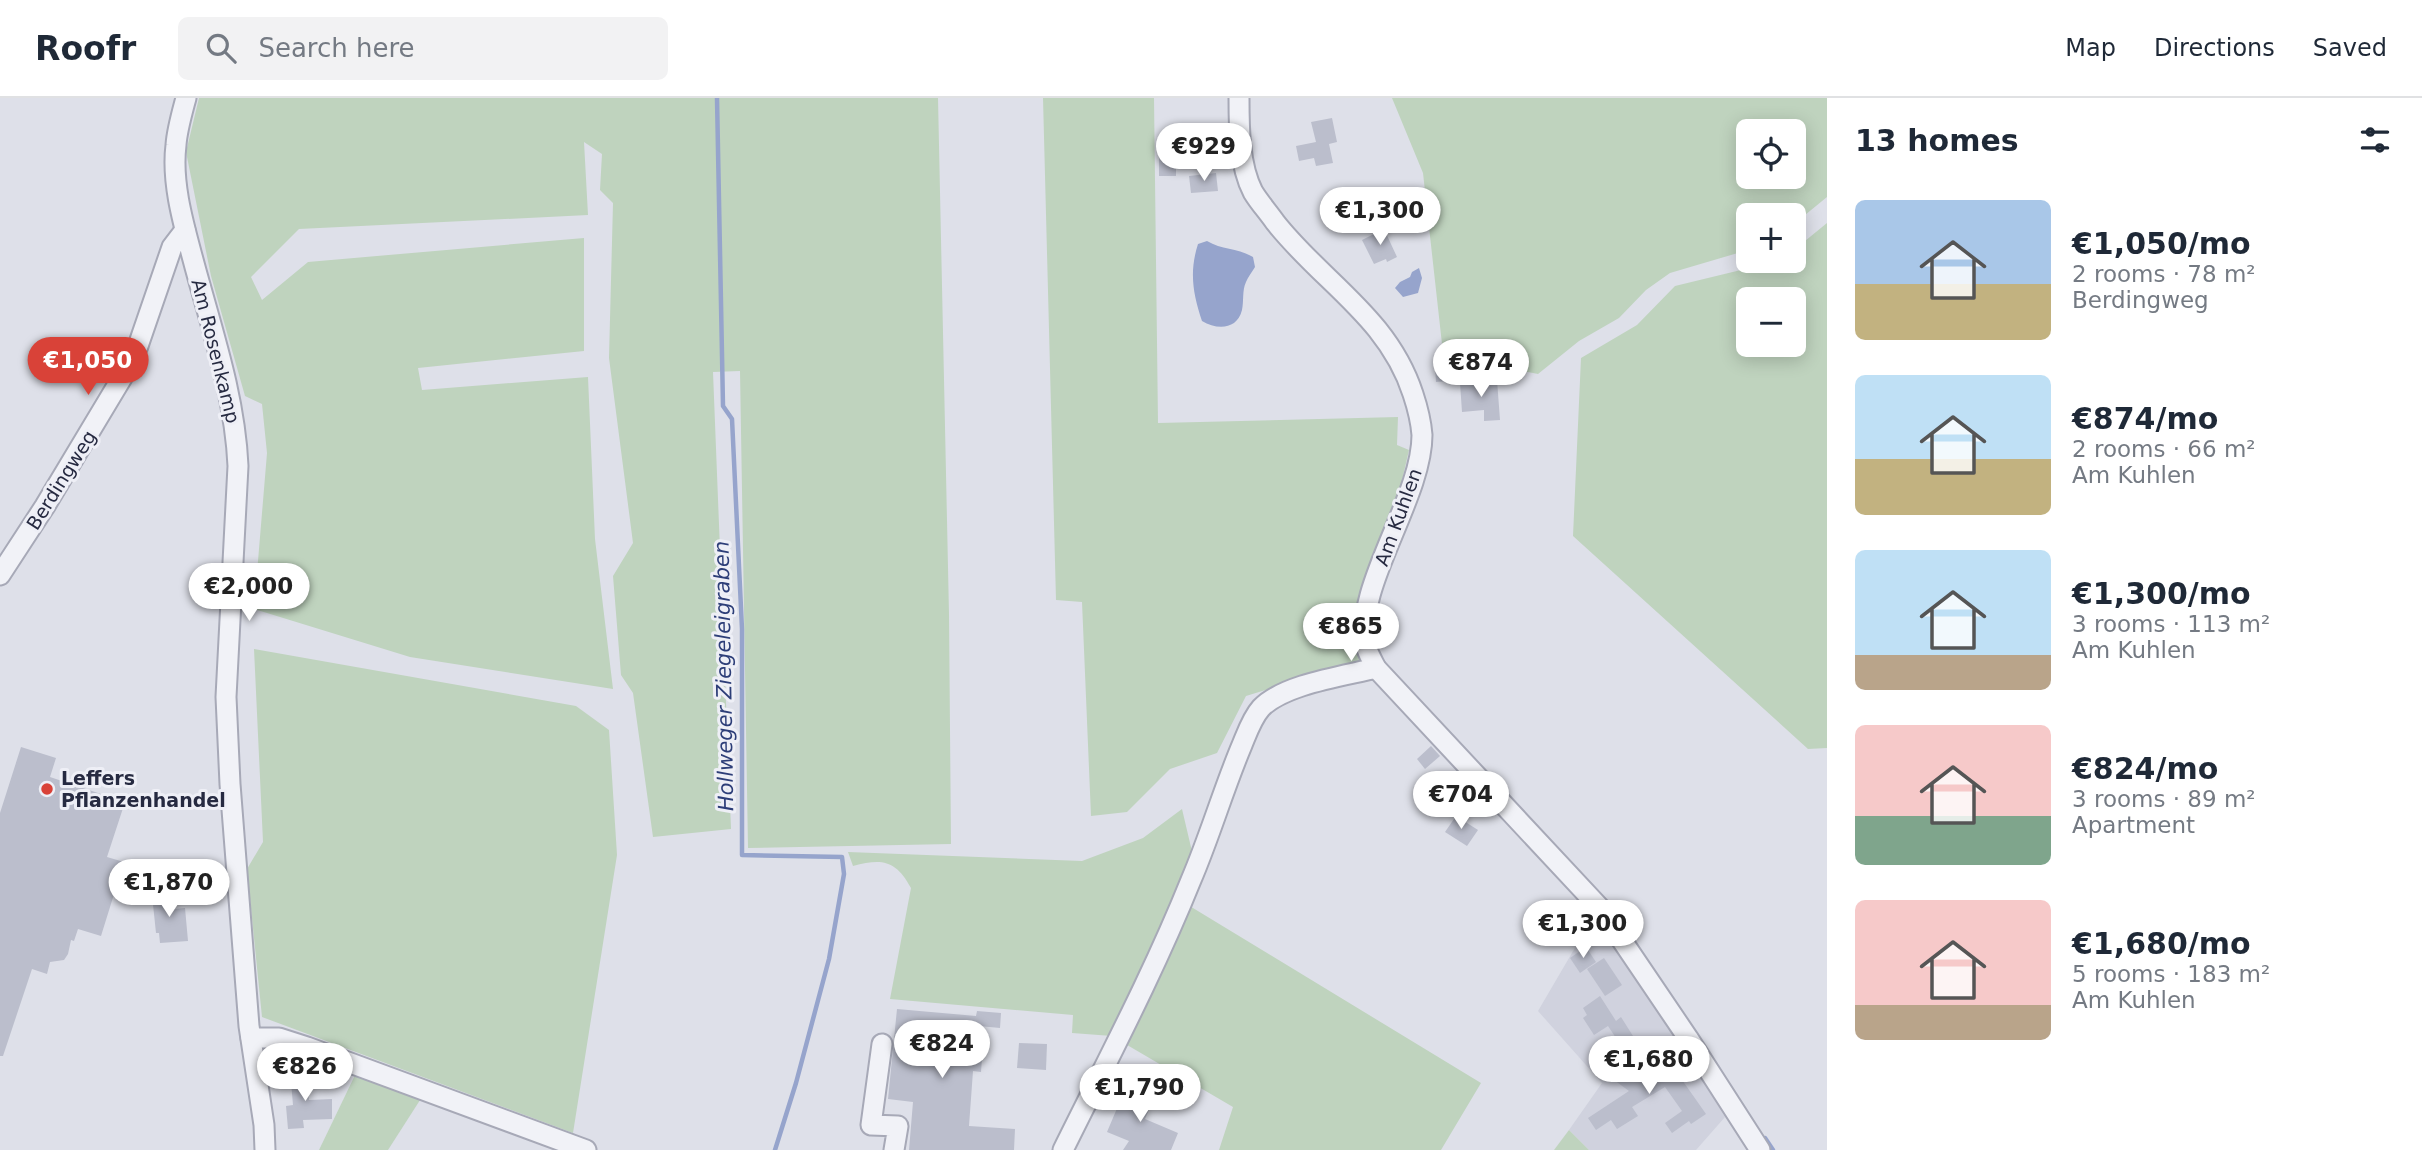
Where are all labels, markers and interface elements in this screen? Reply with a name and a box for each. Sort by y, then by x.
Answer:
search box [178,17,668,80]
text: Roofr [35,29,136,68]
icon: search [202,29,240,67]
text: Search here [258,33,415,63]
text: Map [2065,34,2116,62]
text: Directions [2154,34,2275,62]
text: Saved [2313,34,2387,62]
map controls [1736,119,1806,357]
button: locate [1736,119,1806,189]
icon: filters [2356,121,2394,159]
pin: €929 [1163,123,1245,183]
text: 13 homes [1855,123,2019,158]
text: €929 [1172,133,1236,159]
pin: €1,300 [1323,188,1437,247]
text: €1,300 [1336,197,1424,223]
button: + [1736,203,1806,273]
text: €1,050/mo [2072,226,2251,261]
icon: home [1911,228,1995,312]
text: 2 rooms · 78 m² [2072,261,2256,287]
street label: Am Rosenkamp [187,277,245,425]
button: − [1736,287,1806,357]
text: Berdingweg [2072,287,2209,313]
pin: €1,050 [31,338,145,397]
pin: €874 [1440,340,1522,399]
text: €1,050 [44,347,132,373]
text: €874 [1449,349,1513,375]
text: €874/mo [2072,401,2218,436]
icon: home [1911,403,1995,487]
street label: Berdingweg [22,426,100,534]
text: 2 rooms · 66 m² [2072,436,2256,462]
text: Am Kuhlen [2072,462,2196,488]
street label: Am Kuhlen [1370,465,1426,569]
water label: Hollweger Ziegeleigraben [710,541,738,811]
pin: €2,000 [192,564,306,623]
text: €2,000 [205,573,293,599]
text: €1,300/mo [2072,576,2251,611]
icon: home [1911,578,1995,662]
pin: €865 [1310,603,1392,663]
text: 3 rooms · 113 m² [2072,611,2270,637]
text: €865 [1319,613,1383,639]
text: Am Kuhlen [2072,637,2196,663]
text: €824/mo [2072,751,2218,786]
icon: home [1911,753,1995,837]
place label: Leffers Pflanzenhandel [61,767,226,811]
pin: €704 [1420,772,1502,831]
marker: Leffers Pflanzenhandel [39,781,55,797]
text: €704 [1429,781,1493,807]
text: 3 rooms · 89 m² [2072,786,2256,812]
text: Apartment [2072,812,2195,838]
pin: €1,870 [112,860,226,919]
text: €1,870 [125,869,213,895]
pin: €1,300 [1526,900,1640,960]
text: €1,300 [1539,910,1627,936]
text: €1,680/mo [2072,926,2251,961]
icon: home [1911,928,1995,1012]
text: 5 rooms · 183 m² [2072,961,2270,987]
text: Am Kuhlen [2072,987,2196,1013]
pin: €824 [901,1020,983,1080]
text: €824 [910,1030,974,1056]
pin: €1,680 [1592,1037,1706,1096]
pin: €826 [264,1044,346,1103]
text: €1,680 [1605,1046,1693,1072]
text: €826 [273,1053,337,1079]
pin: €1,790 [1083,1065,1197,1124]
text: €1,790 [1096,1074,1184,1100]

